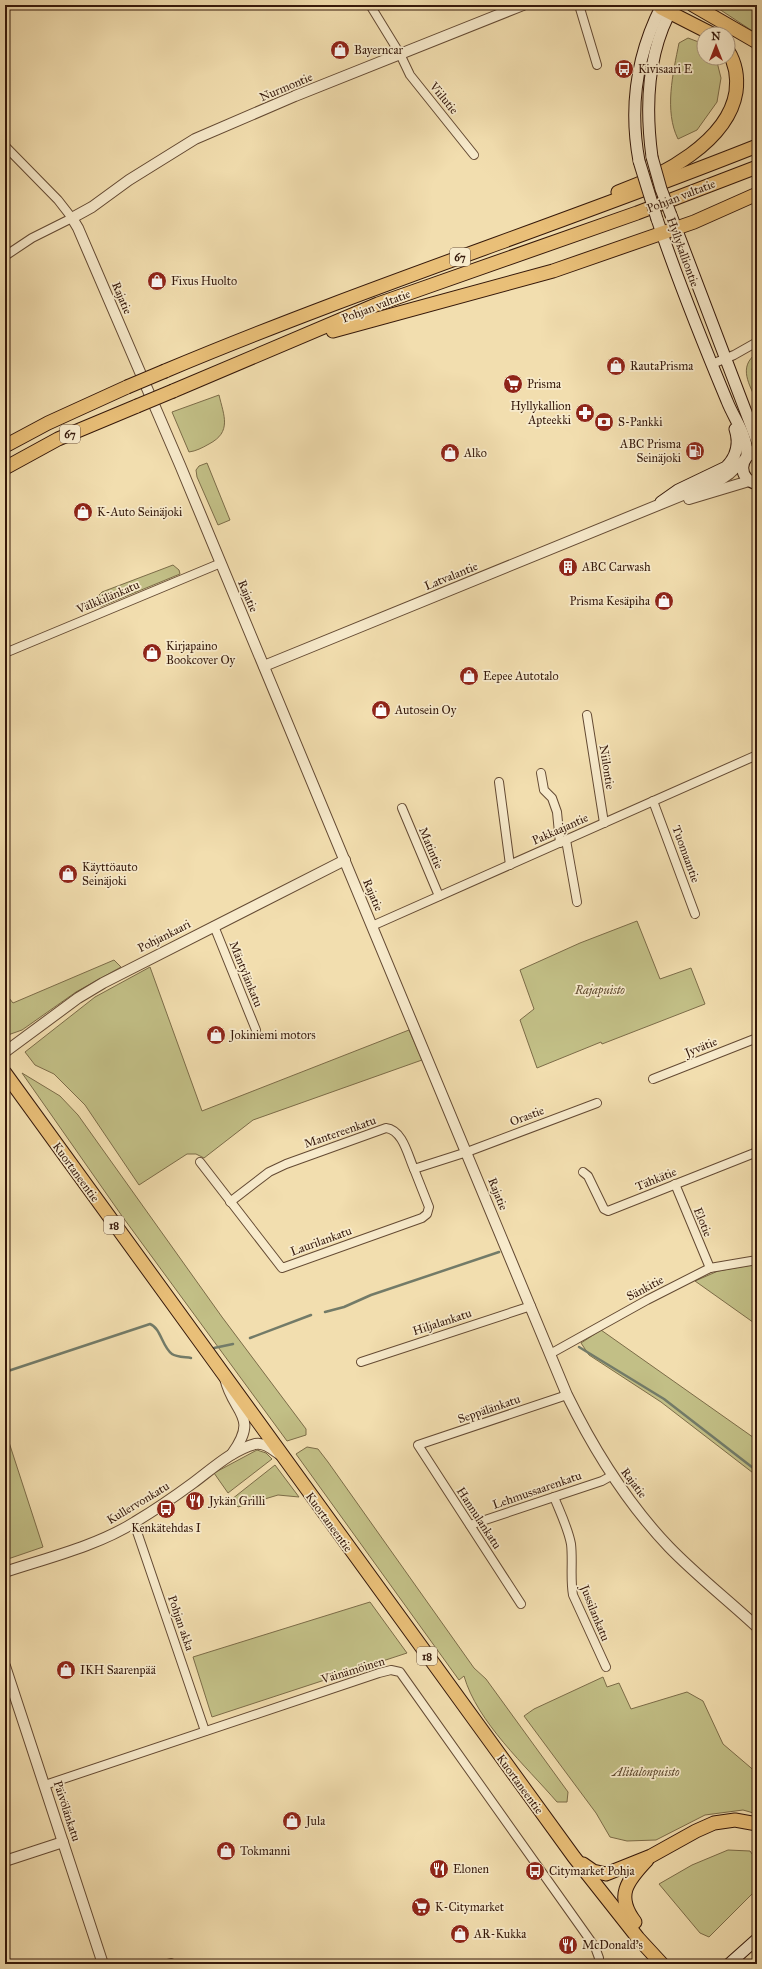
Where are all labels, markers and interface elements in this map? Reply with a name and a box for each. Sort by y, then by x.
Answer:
north arrow [696,26,736,66]
text: N [711,30,721,43]
shop icon: Bayerncar [329,39,351,61]
place label: Bayerncar [354,43,403,57]
bus stop icon: Kivisaari E [613,58,635,80]
place label: Kivisaari E [638,62,693,76]
street label: Nurmontie [257,70,315,104]
street label: Viilutie [426,78,461,117]
street label: Pohjan valtatie [645,177,717,215]
street label: Hyllykalliontie [664,215,702,289]
road number: 67 [450,248,470,266]
shop icon: Fixus Huolto [146,270,168,292]
place label: Fixus Huolto [171,274,237,288]
street label: Rajatie [109,280,135,316]
street label: Pohjan valtatie [340,287,412,325]
shop icon: RautaPrisma [605,355,627,377]
place label: RautaPrisma [630,359,694,373]
supermarket icon: Prisma [502,373,524,395]
place label: Prisma [527,377,562,391]
place label: Hyllykallion Apteekki [510,399,572,427]
pharmacy icon: Hyllykallion Apteekki [574,402,596,424]
bank icon: S-Pankki [593,411,615,433]
place label: S-Pankki [618,415,663,429]
road number: 67 [60,425,80,443]
place label: ABC Prisma Seinäjoki [619,437,682,465]
fuel station icon: ABC Prisma Seinäjoki [684,440,706,462]
shop icon: Alko [439,442,461,464]
place label: Alko [463,446,487,460]
shop icon: K-Auto Seinäjoki [72,501,94,523]
place label: K-Auto Seinäjoki [97,505,183,519]
building icon: ABC Carwash [557,556,579,578]
street label: Latvalantie [422,559,480,593]
place label: ABC Carwash [581,560,651,574]
street label: Välkkilänkatu [74,577,142,617]
street label: Rajatie [235,578,261,614]
shop icon: Prisma Kesäpiha [653,590,675,612]
place label: Prisma Kesäpiha [569,594,651,608]
place label: Kirjapaino Bookcover Oy [166,639,236,667]
shop icon: Kirjapaino Bookcover Oy [141,642,163,664]
shop icon: Eepee Autotalo [458,665,480,687]
place label: Eepee Autotalo [483,669,559,683]
shop icon: Autosein Oy [370,699,392,721]
place label: Autosein Oy [394,703,457,717]
street label: Niilontie [597,744,617,790]
street label: Pakkaajantie [530,810,590,848]
street label: Tuomaantie [669,824,703,884]
street label: Matintie [416,825,446,871]
place label: Käyttöauto Seinäjoki [82,860,138,888]
shop icon: Käyttöauto Seinäjoki [57,863,79,885]
street label: Rajatie [360,877,386,913]
street label: Pohjankaari [135,916,193,955]
street label: Mäntylänkatu [226,939,266,1010]
park label: Rajapuisto [574,983,625,998]
shop icon: Jokiniemi motors [205,1024,227,1046]
place label: Jokiniemi motors [228,1028,316,1043]
street label: Jyvätie [681,1034,720,1061]
street label: Orastie [508,1103,546,1129]
street label: Mantereenkatu [302,1113,378,1151]
street label: Kuortaneentie [50,1140,102,1204]
street label: Tähkätie [633,1164,679,1194]
street label: Rajatie [485,1176,511,1212]
street label: Elotie [691,1205,715,1239]
road number: 18 [104,1216,124,1234]
street label: Laurilankatu [288,1223,354,1259]
street label: Sänkitie [624,1272,666,1304]
street label: Hiljalankatu [411,1306,474,1338]
street label: Seppälänkatu [456,1392,523,1426]
street label: Rajatie [618,1465,650,1501]
street label: Lehmussaarenkatu [491,1468,584,1512]
street label: Kullervonkatu [104,1479,172,1527]
street label: Hannulankatu [454,1484,504,1552]
restaurant icon: Jykän Grilli [184,1490,206,1512]
street label: Kuortaneentie [303,1490,355,1554]
place label: Jykän Grilli [207,1494,266,1509]
bus stop icon: Kenkätehdas I [155,1498,177,1520]
place label: Kenkätehdas I [131,1521,201,1535]
street label: Jussilankatu [576,1581,613,1644]
street label: Pohjan akka [165,1593,197,1653]
road number: 18 [417,1647,437,1665]
street label: Väinämöinen [319,1654,387,1687]
shop icon: IKH Saarenpää [55,1659,77,1681]
place label: IKH Saarenpää [80,1663,157,1677]
street label: Kuortaneentie [494,1752,546,1816]
park label: Alitalonpuisto [610,1765,680,1780]
street label: Päivölänkatu [51,1779,84,1844]
shop icon: Jula [281,1810,303,1832]
place label: Jula [304,1814,326,1829]
shop icon: Tokmanni [215,1840,237,1862]
place label: Tokmanni [240,1844,291,1858]
restaurant icon: Elonen [428,1858,450,1880]
bus stop icon: Citymarket Pohja [524,1860,546,1882]
place label: Elonen [453,1862,489,1876]
place label: Citymarket Pohja [549,1864,635,1878]
supermarket icon: K-Citymarket [410,1896,432,1918]
place label: K-Citymarket [435,1900,505,1914]
shop icon: AR-Kukka [449,1923,471,1945]
place label: AR-Kukka [473,1927,527,1941]
restaurant icon: McDonald's [557,1934,579,1956]
place label: McDonald's [582,1938,643,1952]

